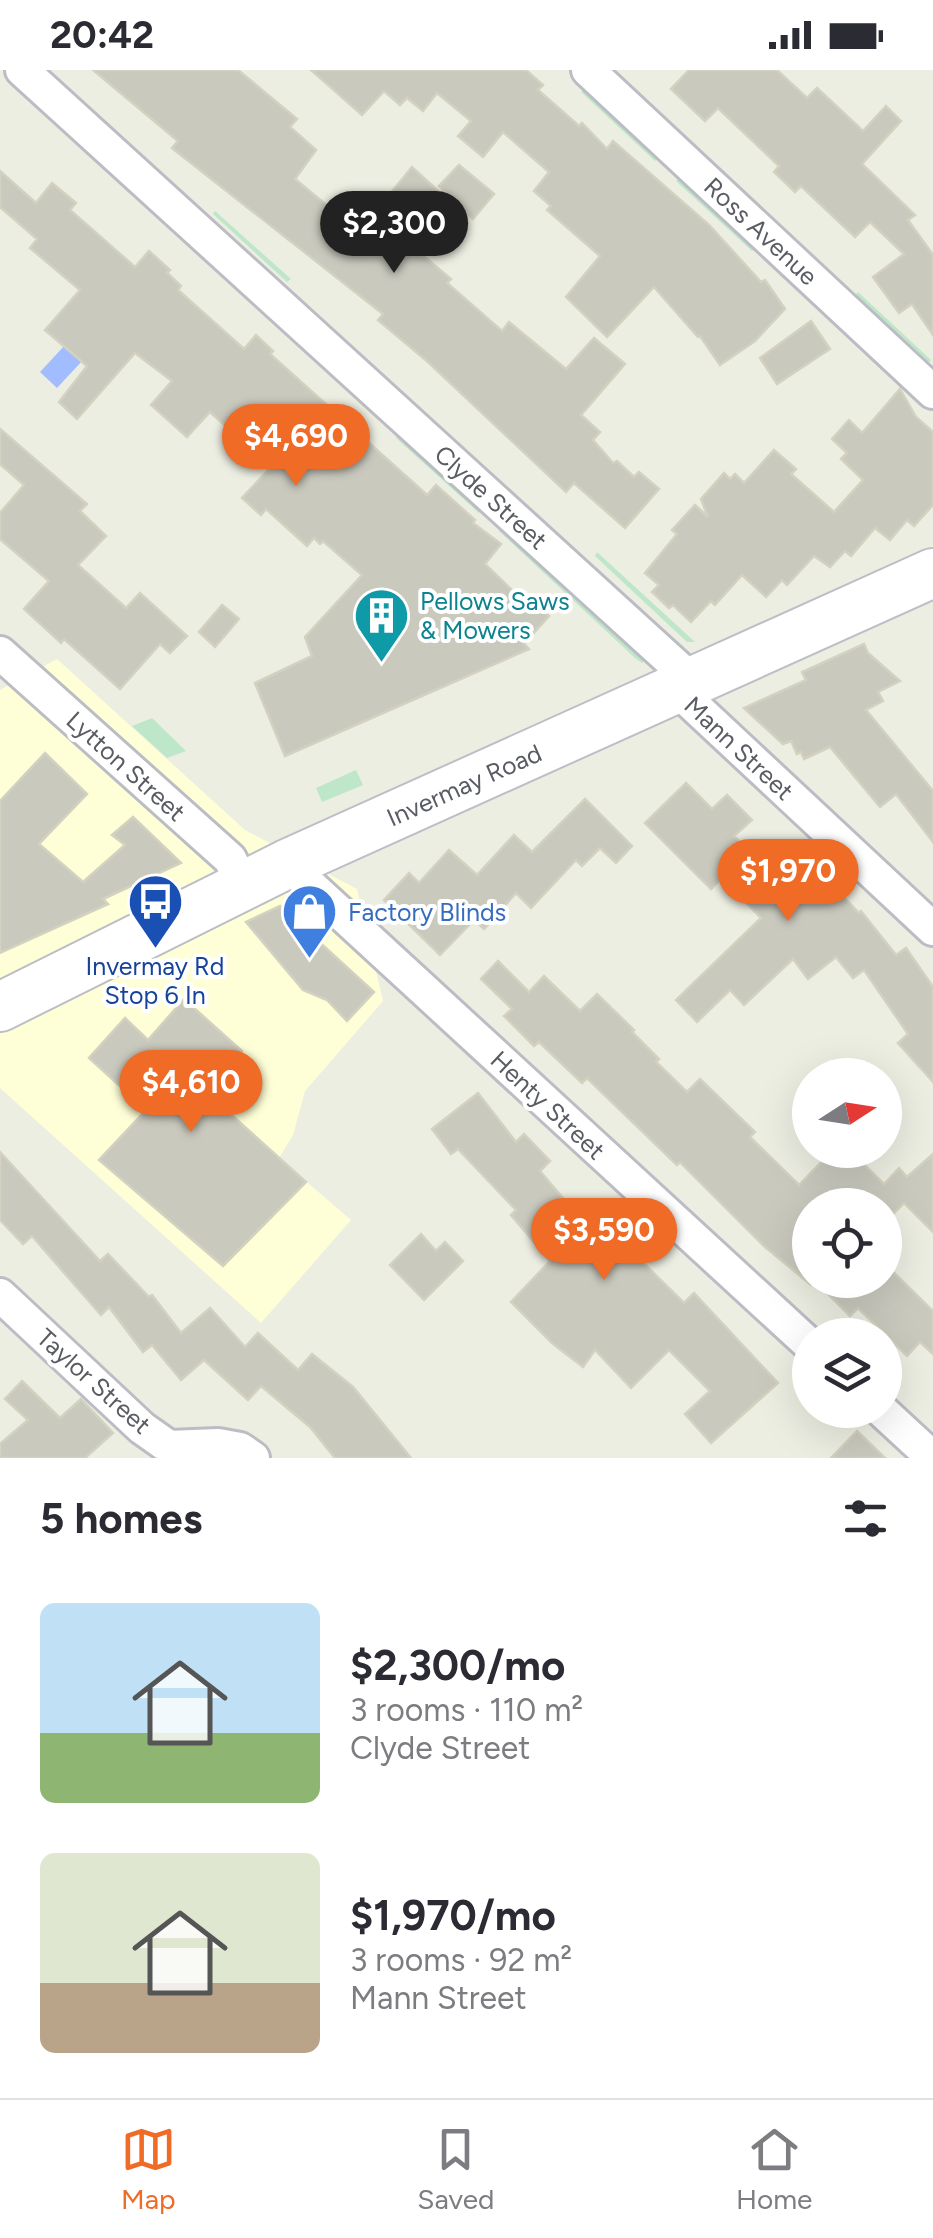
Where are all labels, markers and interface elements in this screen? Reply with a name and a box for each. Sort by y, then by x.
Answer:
text: 20:42 [50,12,154,58]
street label: Ross Avenue [698,171,824,291]
pin: $2,300 [313,191,475,276]
text: $2,300 [342,204,446,242]
pin: $4,690 [215,404,377,489]
text: $4,690 [244,417,348,455]
street label: Clyde Street [429,439,553,555]
building icon: Pellows Saws & Mowers [351,585,411,664]
place label: Pellows Saws & Mowers [420,586,570,645]
street label: Mann Street [678,690,800,806]
street label: Lytton Street [60,705,192,827]
street label: Invermay Road [382,738,546,832]
pin: $1,970 [707,839,869,924]
text: $1,970 [740,852,836,890]
bus stop icon: Invermay Rd Stop 6 In [125,872,185,951]
shop icon: Factory Blinds [279,882,339,961]
place label: Factory Blinds [348,897,506,927]
place label: Invermay Rd Stop 6 In [86,951,224,1010]
street label: Henty Street [485,1045,611,1165]
pin: $4,610 [110,1050,272,1135]
north arrow [792,1058,902,1168]
map controls [792,1058,902,1428]
text: $4,610 [141,1063,241,1101]
button: locate [792,1188,902,1298]
pin: $3,590 [523,1198,685,1283]
text: $3,590 [553,1211,655,1249]
button: layers [792,1318,902,1428]
street label: Taylor Street [31,1322,157,1440]
icon: filters [838,1491,893,1546]
text: 5 homes [40,1493,202,1544]
text: $2,300/mo [350,1640,565,1691]
icon: home [120,1643,240,1763]
text: 3 rooms · 110 m² [350,1691,583,1729]
text: Clyde Street [350,1729,530,1767]
text: $1,970/mo [350,1890,556,1941]
icon: home [120,1893,240,2013]
text: 3 rooms · 92 m² [350,1941,572,1979]
text: Mann Street [350,1979,527,2017]
tab: Map [121,2122,176,2216]
tab: Saved [417,2122,494,2216]
tab: Home [736,2122,812,2216]

